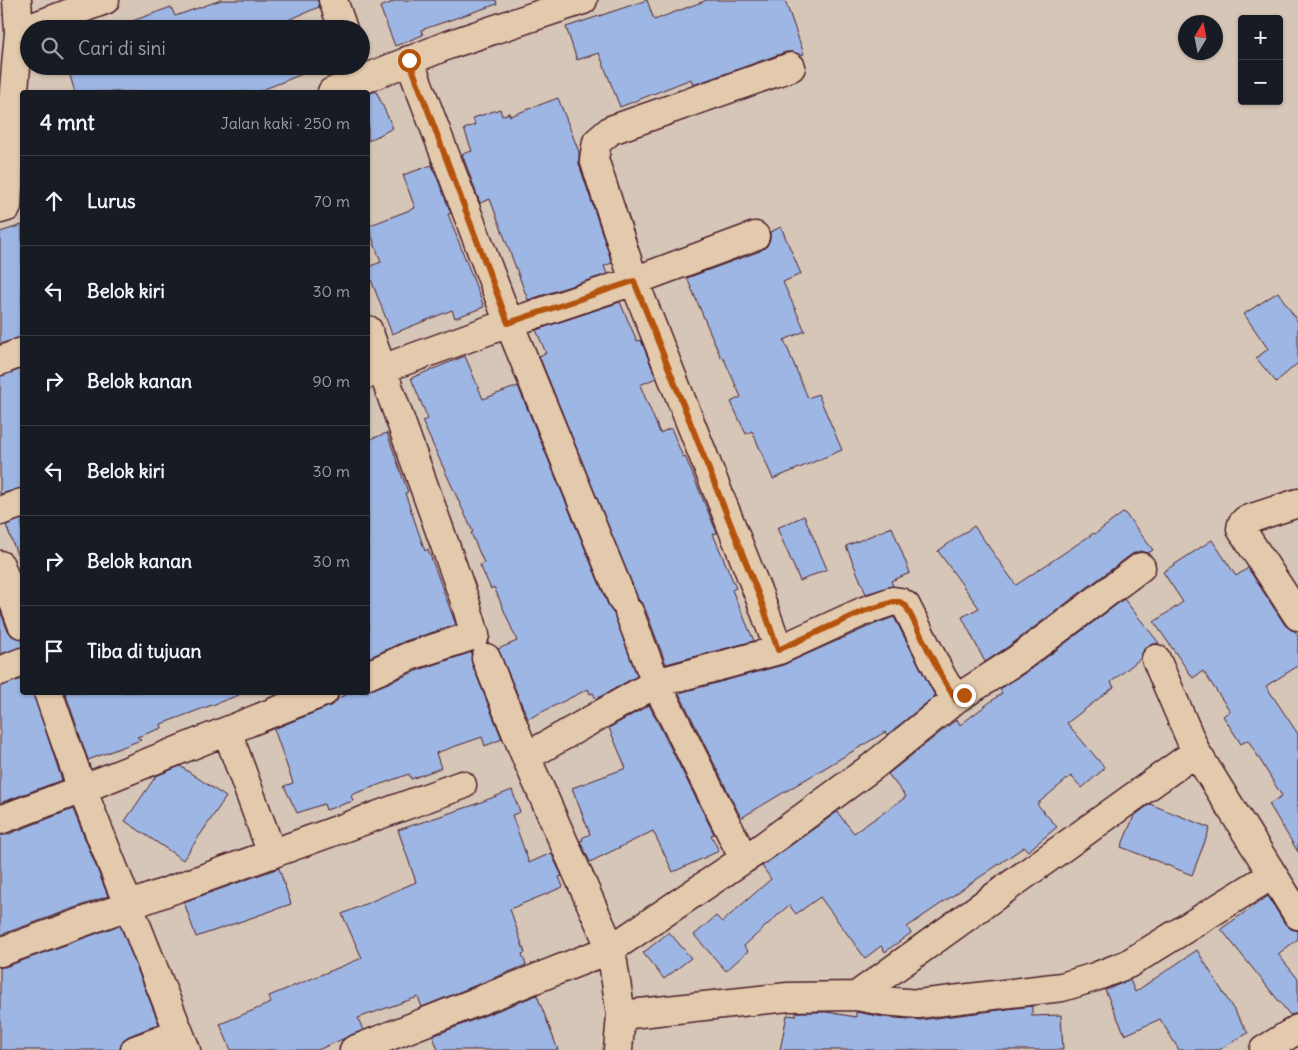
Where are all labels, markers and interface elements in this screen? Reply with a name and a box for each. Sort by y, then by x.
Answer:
north arrow [1178,15,1223,60]
map controls [1238,15,1283,105]
button: + [1238,15,1283,60]
search box [20,20,370,75]
icon: search [38,34,66,62]
text: Cari di sini [78,36,166,60]
route start [398,49,421,72]
button: − [1238,60,1283,105]
text: 4 mnt [40,109,95,136]
text: Jalan kaki · 250 m [221,113,350,133]
icon: ahead [40,187,68,215]
text: Lurus [87,189,136,213]
text: 70 m [314,191,350,211]
icon: left [40,277,68,305]
text: Belok kiri [87,279,165,303]
text: 30 m [313,281,350,301]
icon: right [40,367,68,395]
text: Belok kanan [87,369,192,393]
text: 90 m [312,371,350,391]
icon: left [40,457,68,485]
text: Belok kiri [87,459,165,483]
text: 30 m [313,461,350,481]
icon: right [40,547,68,575]
text: Belok kanan [87,549,192,573]
text: 30 m [313,551,350,571]
icon: arrive [40,637,68,665]
text: Tiba di tujuan [87,639,202,663]
route end [953,684,976,707]

